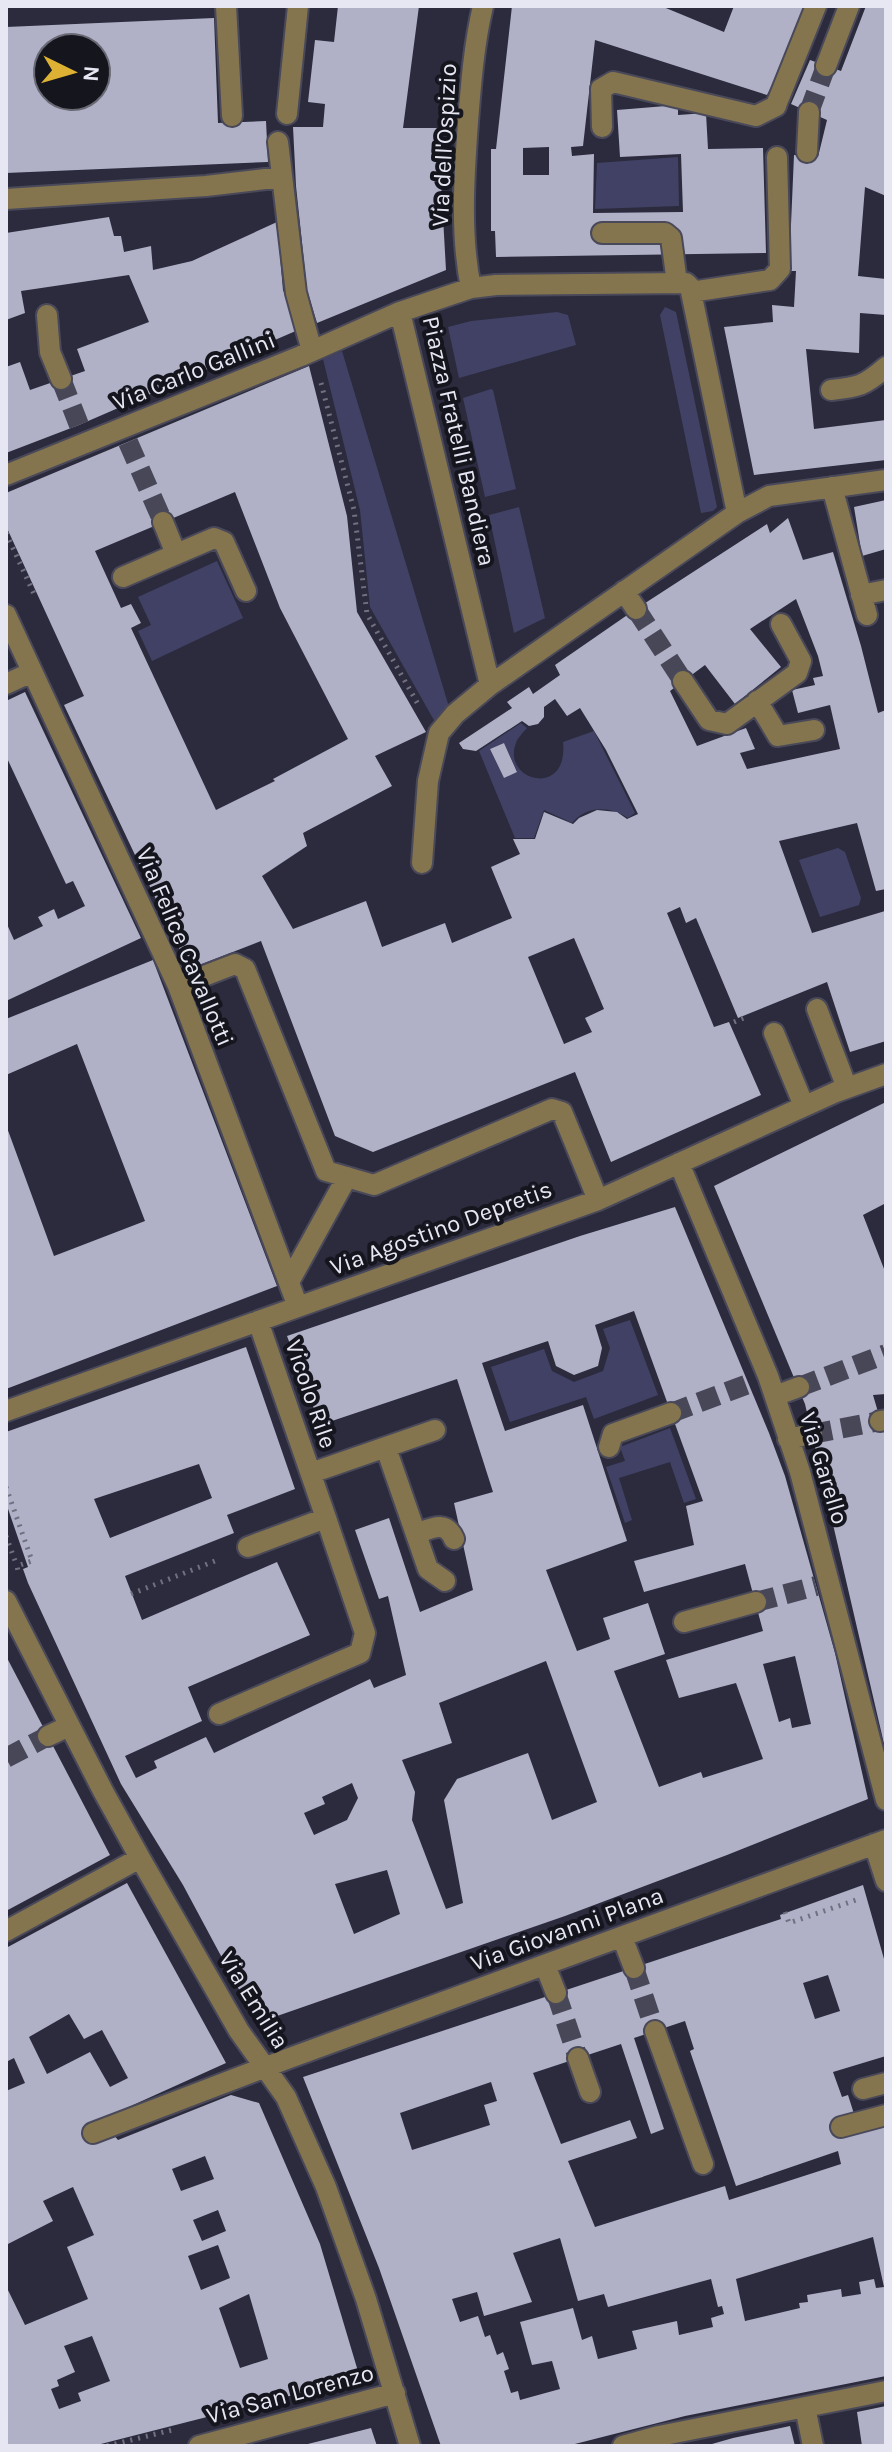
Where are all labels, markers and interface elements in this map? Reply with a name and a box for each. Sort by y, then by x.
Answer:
north arrow [32,32,112,112]
street label: Via dell'Ospizio [426,63,462,227]
text: N [77,65,105,83]
street label: Piazza Fratelli Bandiera [417,313,501,569]
street label: Via Carlo Gallini [109,326,279,416]
street label: Via Felice Cavallotti [130,843,240,1051]
street label: Via Agostino Depretis [326,1175,556,1281]
street label: Vicolo Rile [279,1336,343,1452]
street label: Via Garello [794,1409,854,1527]
street label: Via Giovanni Plana [467,1881,667,1977]
street label: Via Emilia [213,1946,295,2054]
street label: Via San Lorenzo [203,2358,377,2430]

